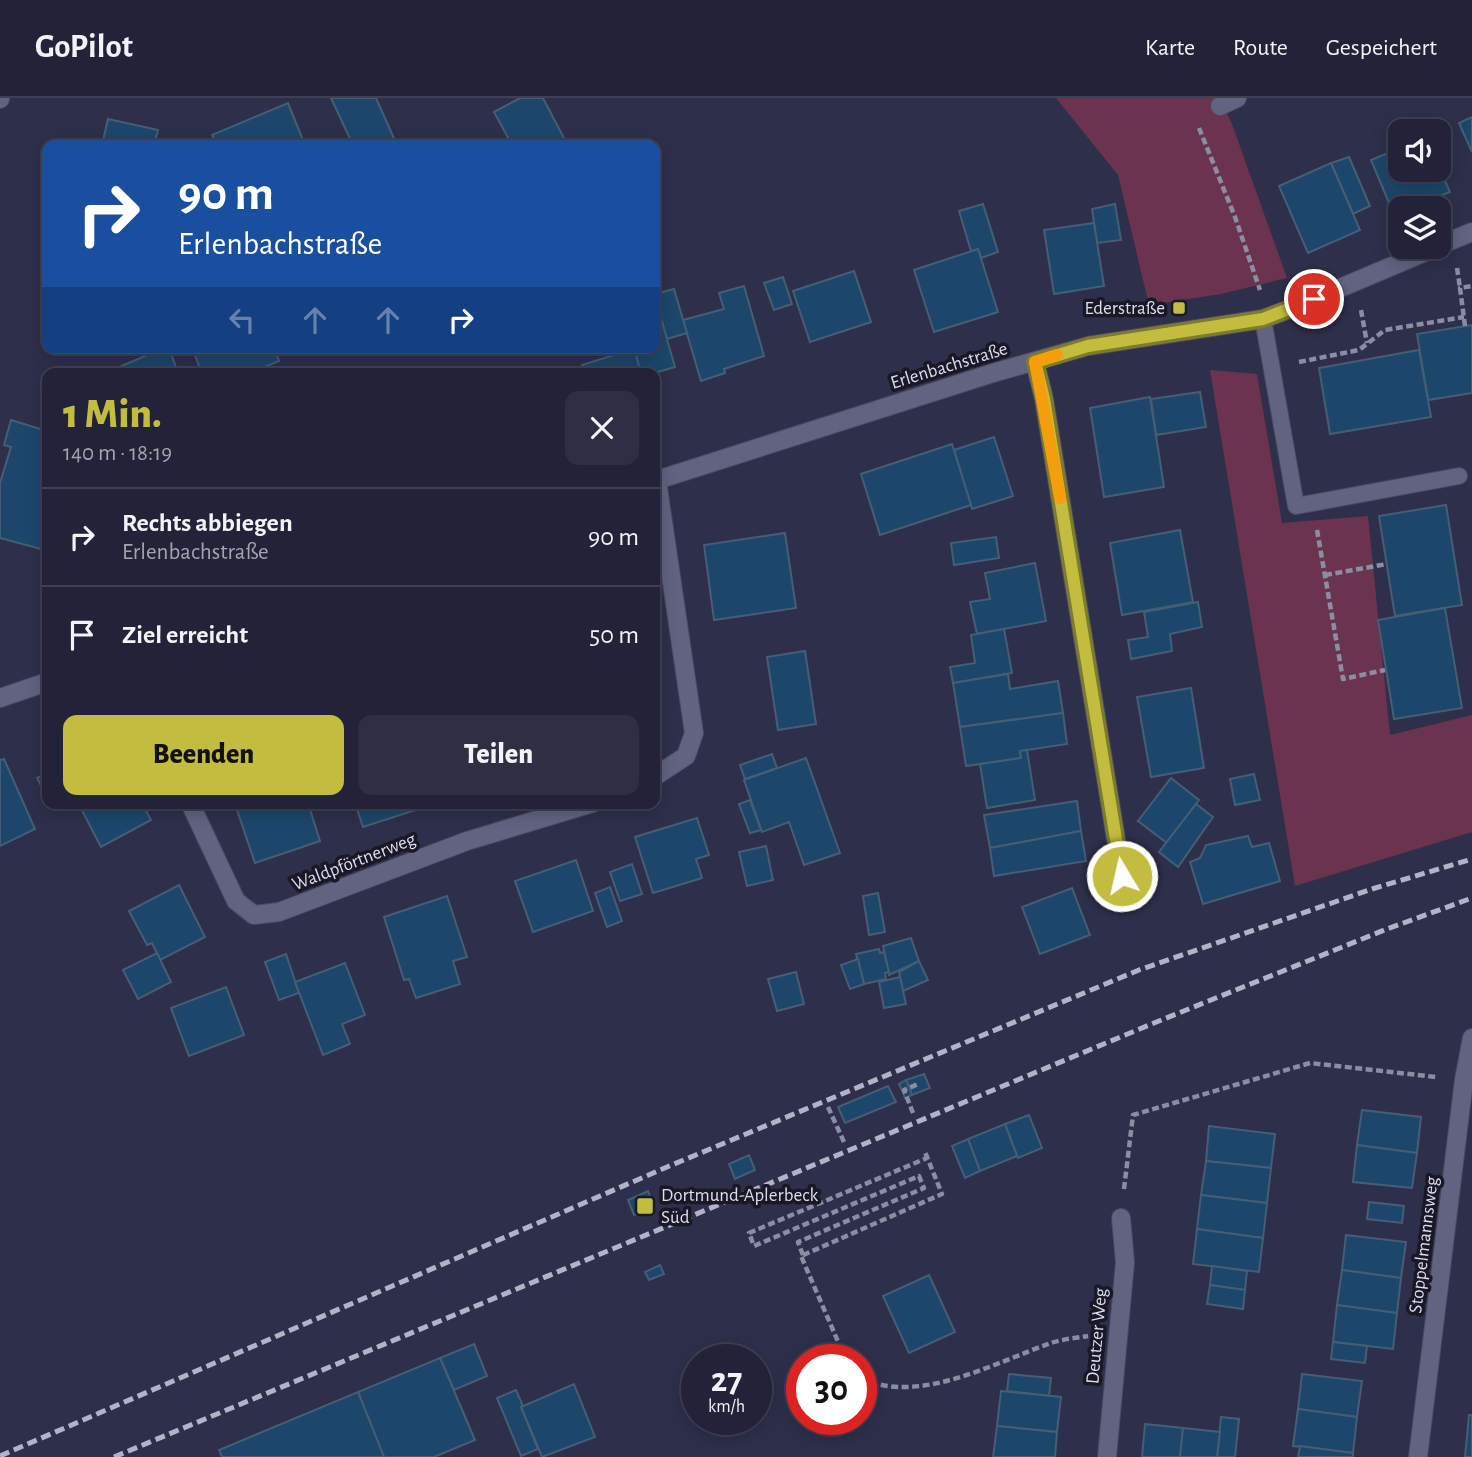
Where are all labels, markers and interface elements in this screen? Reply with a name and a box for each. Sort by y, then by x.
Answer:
text: GoPilot [35,31,133,64]
text: Karte [1145,36,1195,60]
text: Route [1233,36,1288,60]
text: Gespeichert [1326,36,1437,60]
map controls [1388,119,1451,259]
button: sound [1388,119,1451,182]
icon: right [63,168,154,259]
text: 90 m [178,170,274,219]
button: layers [1388,196,1451,259]
text: Erlenbachstraße [178,228,382,260]
pin [1284,269,1344,329]
icon: arrive [1295,280,1333,318]
place label: Ederstraße [1084,299,1165,318]
marker: Ederstraße [1171,300,1187,316]
icon: left [223,301,261,339]
icon: ahead [296,301,334,339]
icon: ahead [369,301,407,339]
icon: right [442,301,480,339]
street label: Erlenbachstraße [888,339,1010,393]
button: close [565,391,639,465]
text: 1 Min. [63,393,162,435]
text: 140 m · 18:19 [63,442,172,465]
text: Rechts abbiegen [122,510,293,536]
icon: right [63,518,101,556]
text: 90 m [588,524,639,550]
text: Erlenbachstraße [122,541,269,564]
icon: arrive [63,616,101,654]
text: Ziel erreicht [122,622,248,648]
text: 50 m [589,622,639,648]
button: Beenden [63,715,344,795]
button: Teilen [358,715,639,795]
street label: Waldpförtnerweg [290,829,419,894]
position arrow [1085,839,1159,913]
street label: Stoppelmannsweg [1406,1175,1442,1314]
place label: Dortmund-Aplerbeck Süd [661,1186,819,1227]
marker: Dortmund-Aplerbeck Süd [635,1196,655,1216]
street label: Deutzer Weg [1083,1286,1111,1385]
speed limit sign: 30 [786,1344,877,1435]
text: 27 [711,1363,742,1398]
text: km/h [708,1398,745,1416]

